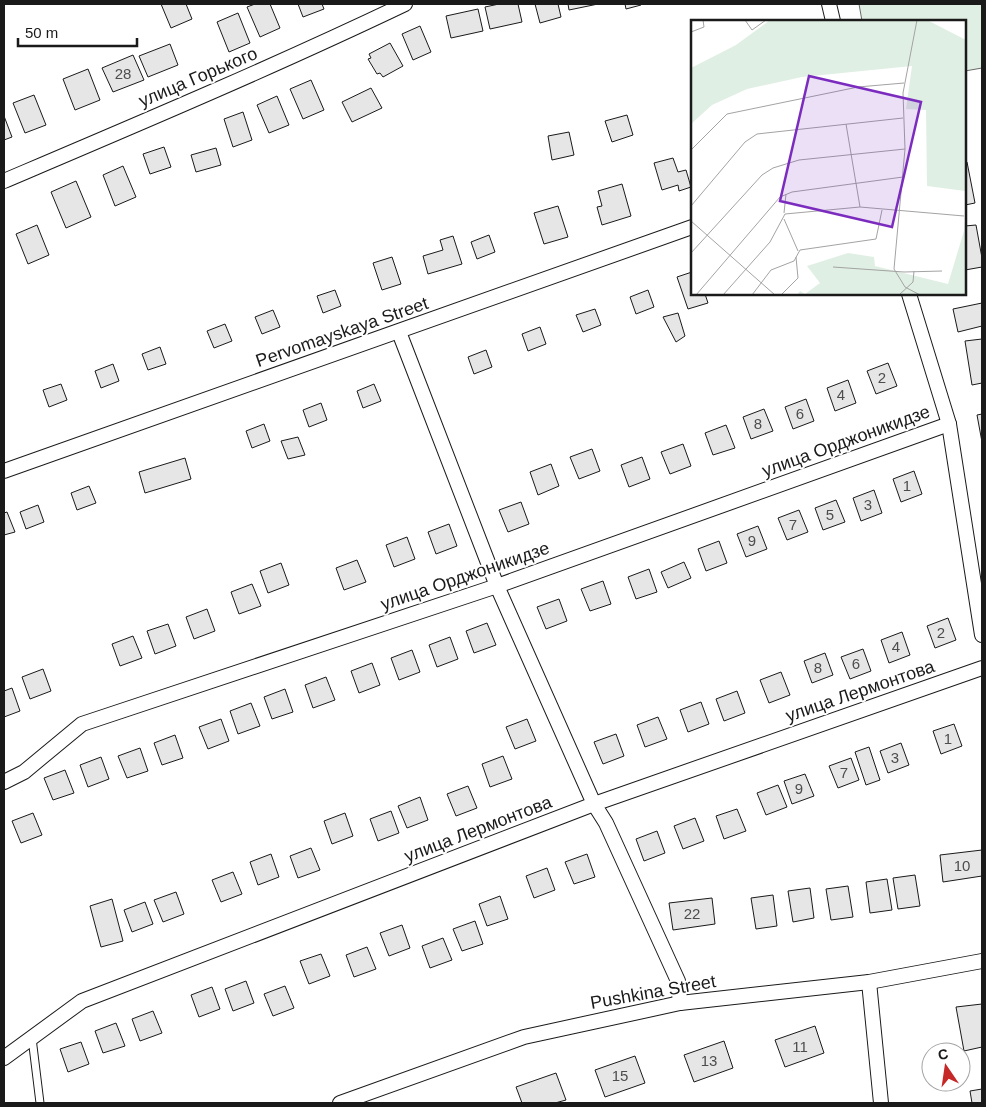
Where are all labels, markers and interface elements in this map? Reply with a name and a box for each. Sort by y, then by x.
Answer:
scale bar [18,15,136,47]
inset map [691,20,966,295]
text: 50 m [25,24,58,41]
street label: улица Горького [136,43,260,111]
house number: 28 [115,65,131,82]
street label: Pervomayskaya Street [253,293,431,371]
house number: 2 [878,369,886,386]
house number: 4 [837,386,845,403]
street label: улица Орджоникидзе [759,401,933,481]
house number: 6 [796,405,804,422]
house number: 8 [754,415,762,432]
house number: 1 [903,477,911,494]
house number: 3 [864,496,872,513]
house number: 5 [826,506,834,523]
house number: 7 [789,516,797,533]
house number: 9 [748,532,756,549]
street label: улица Орджоникидзе [378,538,552,614]
house number: 2 [937,624,945,641]
house number: 4 [892,638,900,655]
house number: 6 [852,655,860,672]
street label: улица Лермонтова [783,656,938,726]
house number: 8 [814,659,822,676]
house number: 1 [944,730,952,747]
house number: 3 [891,749,899,766]
house number: 7 [840,764,848,781]
house number: 9 [795,780,803,797]
street label: улица Лермонтова [402,791,555,866]
house number: 10 [954,857,970,874]
house number: 22 [684,905,700,922]
street label: Pushkina Street [589,971,717,1013]
house number: 11 [792,1038,808,1055]
north arrow [921,1042,971,1092]
text: С [936,1045,950,1063]
house number: 13 [701,1052,717,1069]
house number: 15 [612,1067,628,1084]

